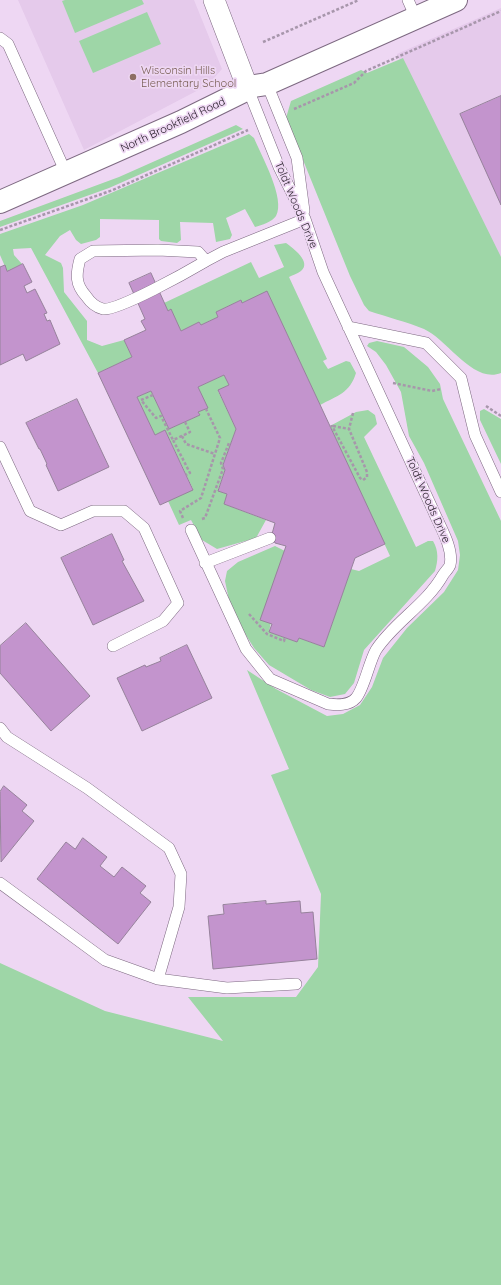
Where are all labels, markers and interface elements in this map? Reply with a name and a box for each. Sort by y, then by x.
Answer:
place label: Wisconsin Hills Elementary School [141,64,236,90]
marker: Wisconsin Hills Elementary School [128,72,138,82]
street label: North Brookfield Road [119,95,227,155]
street label: Toldt Woods Drive [272,160,320,250]
street label: Toldt Woods Drive [403,455,453,545]

